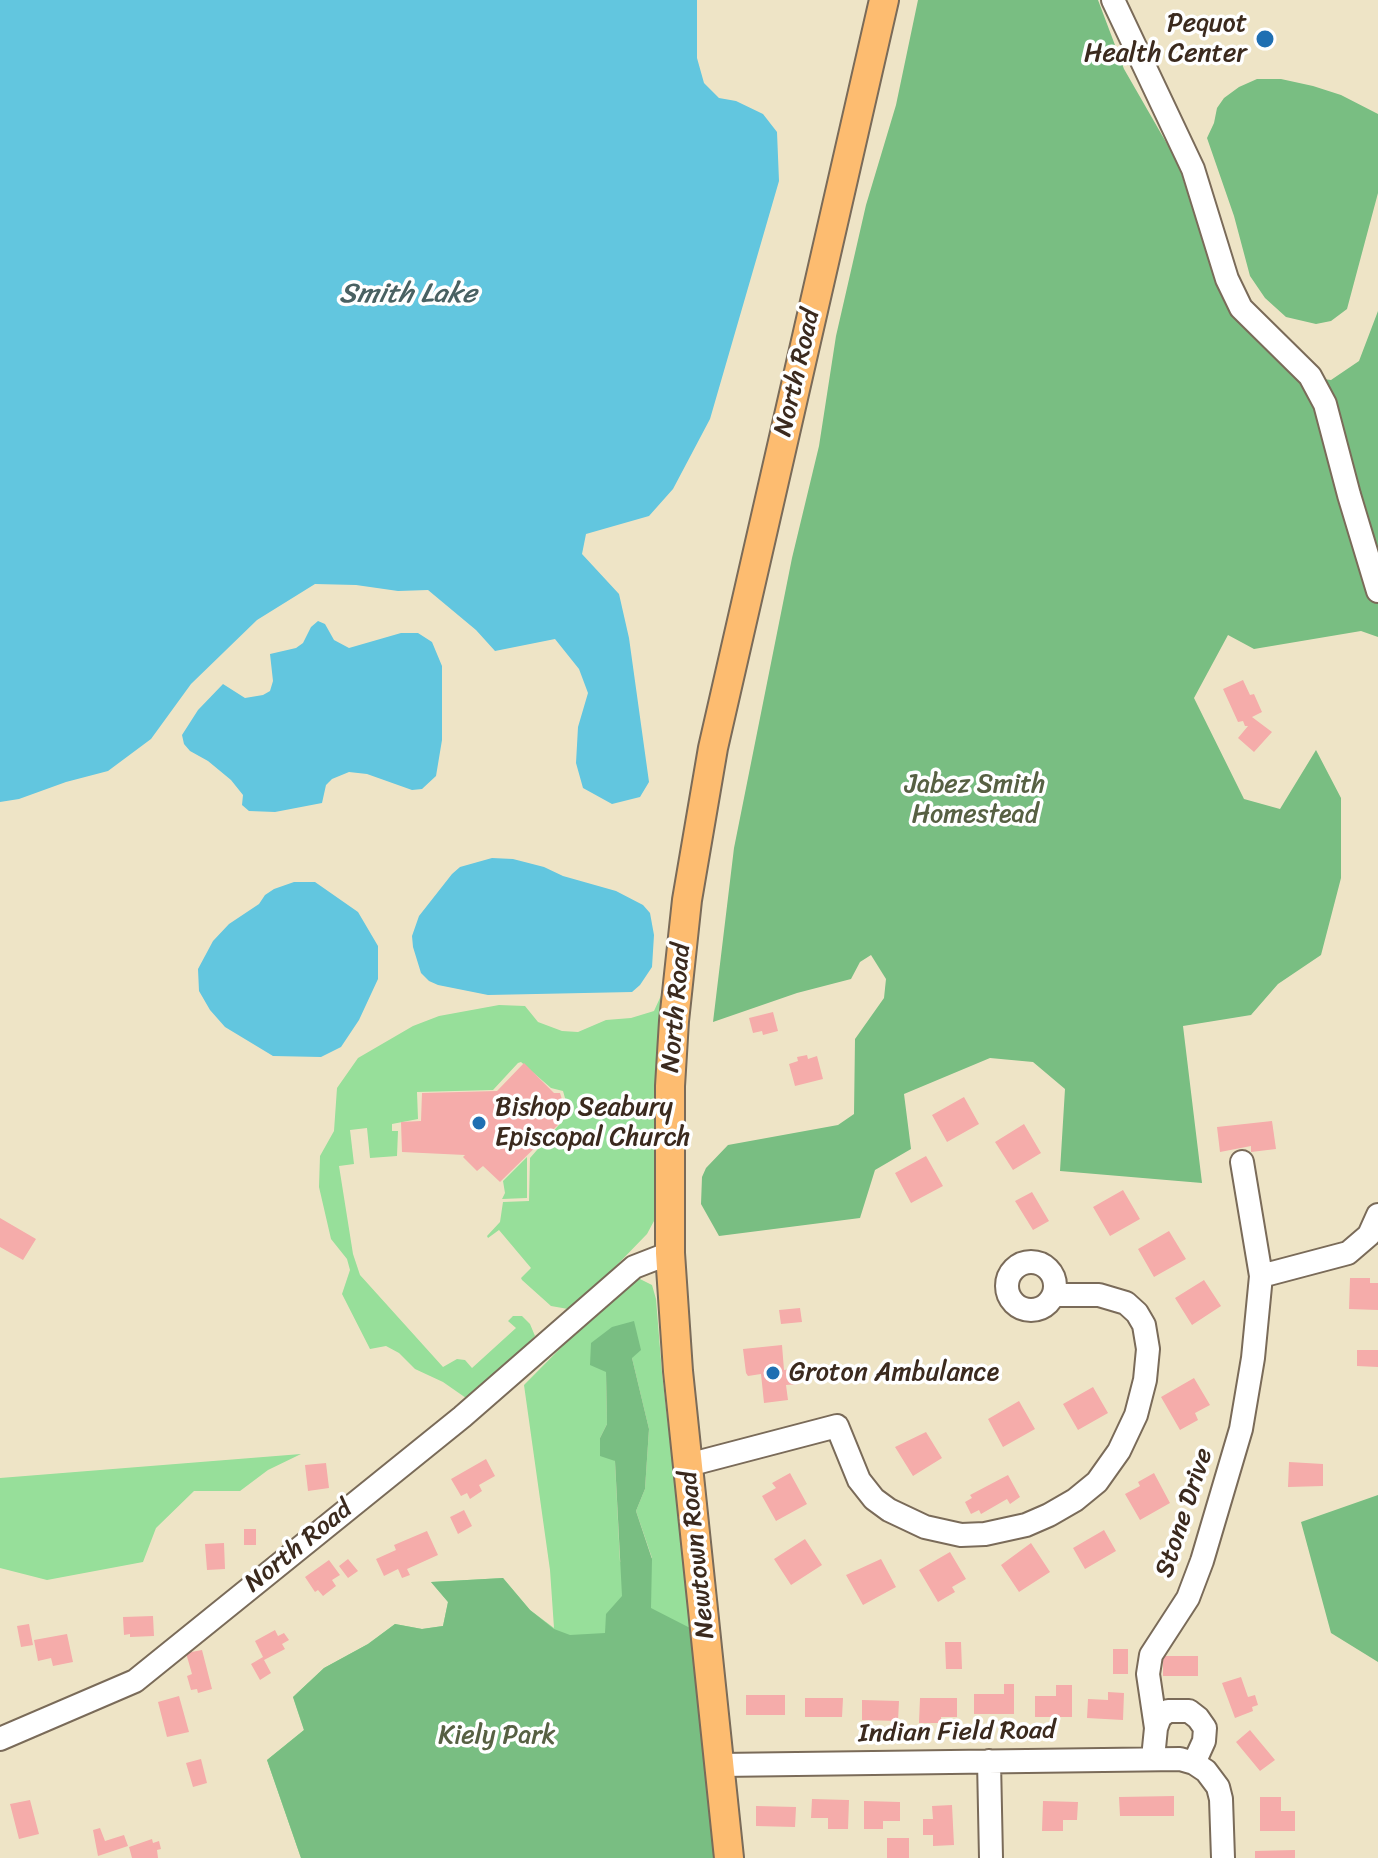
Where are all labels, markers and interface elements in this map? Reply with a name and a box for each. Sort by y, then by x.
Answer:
place label: Pequot Health Center [1084,8,1247,70]
marker: Pequot Health Center [1254,28,1276,50]
water label: Smith Lake [339,278,477,312]
street label: North Road [768,306,828,440]
park label: Jabez Smith Homestead [905,769,1045,830]
street label: North Road [656,942,698,1074]
place label: Bishop Seabury Episcopal Church [495,1092,690,1154]
marker: Bishop Seabury Episcopal Church [470,1114,488,1132]
place label: Groton Ambulance [789,1357,999,1389]
marker: Groton Ambulance [764,1364,782,1382]
street label: Stone Drive [1149,1445,1221,1581]
street label: Newtown Road [674,1470,722,1640]
street label: North Road [239,1494,359,1600]
street label: Indian Field Road [858,1716,1056,1750]
park label: Kiely Park [438,1720,556,1752]

